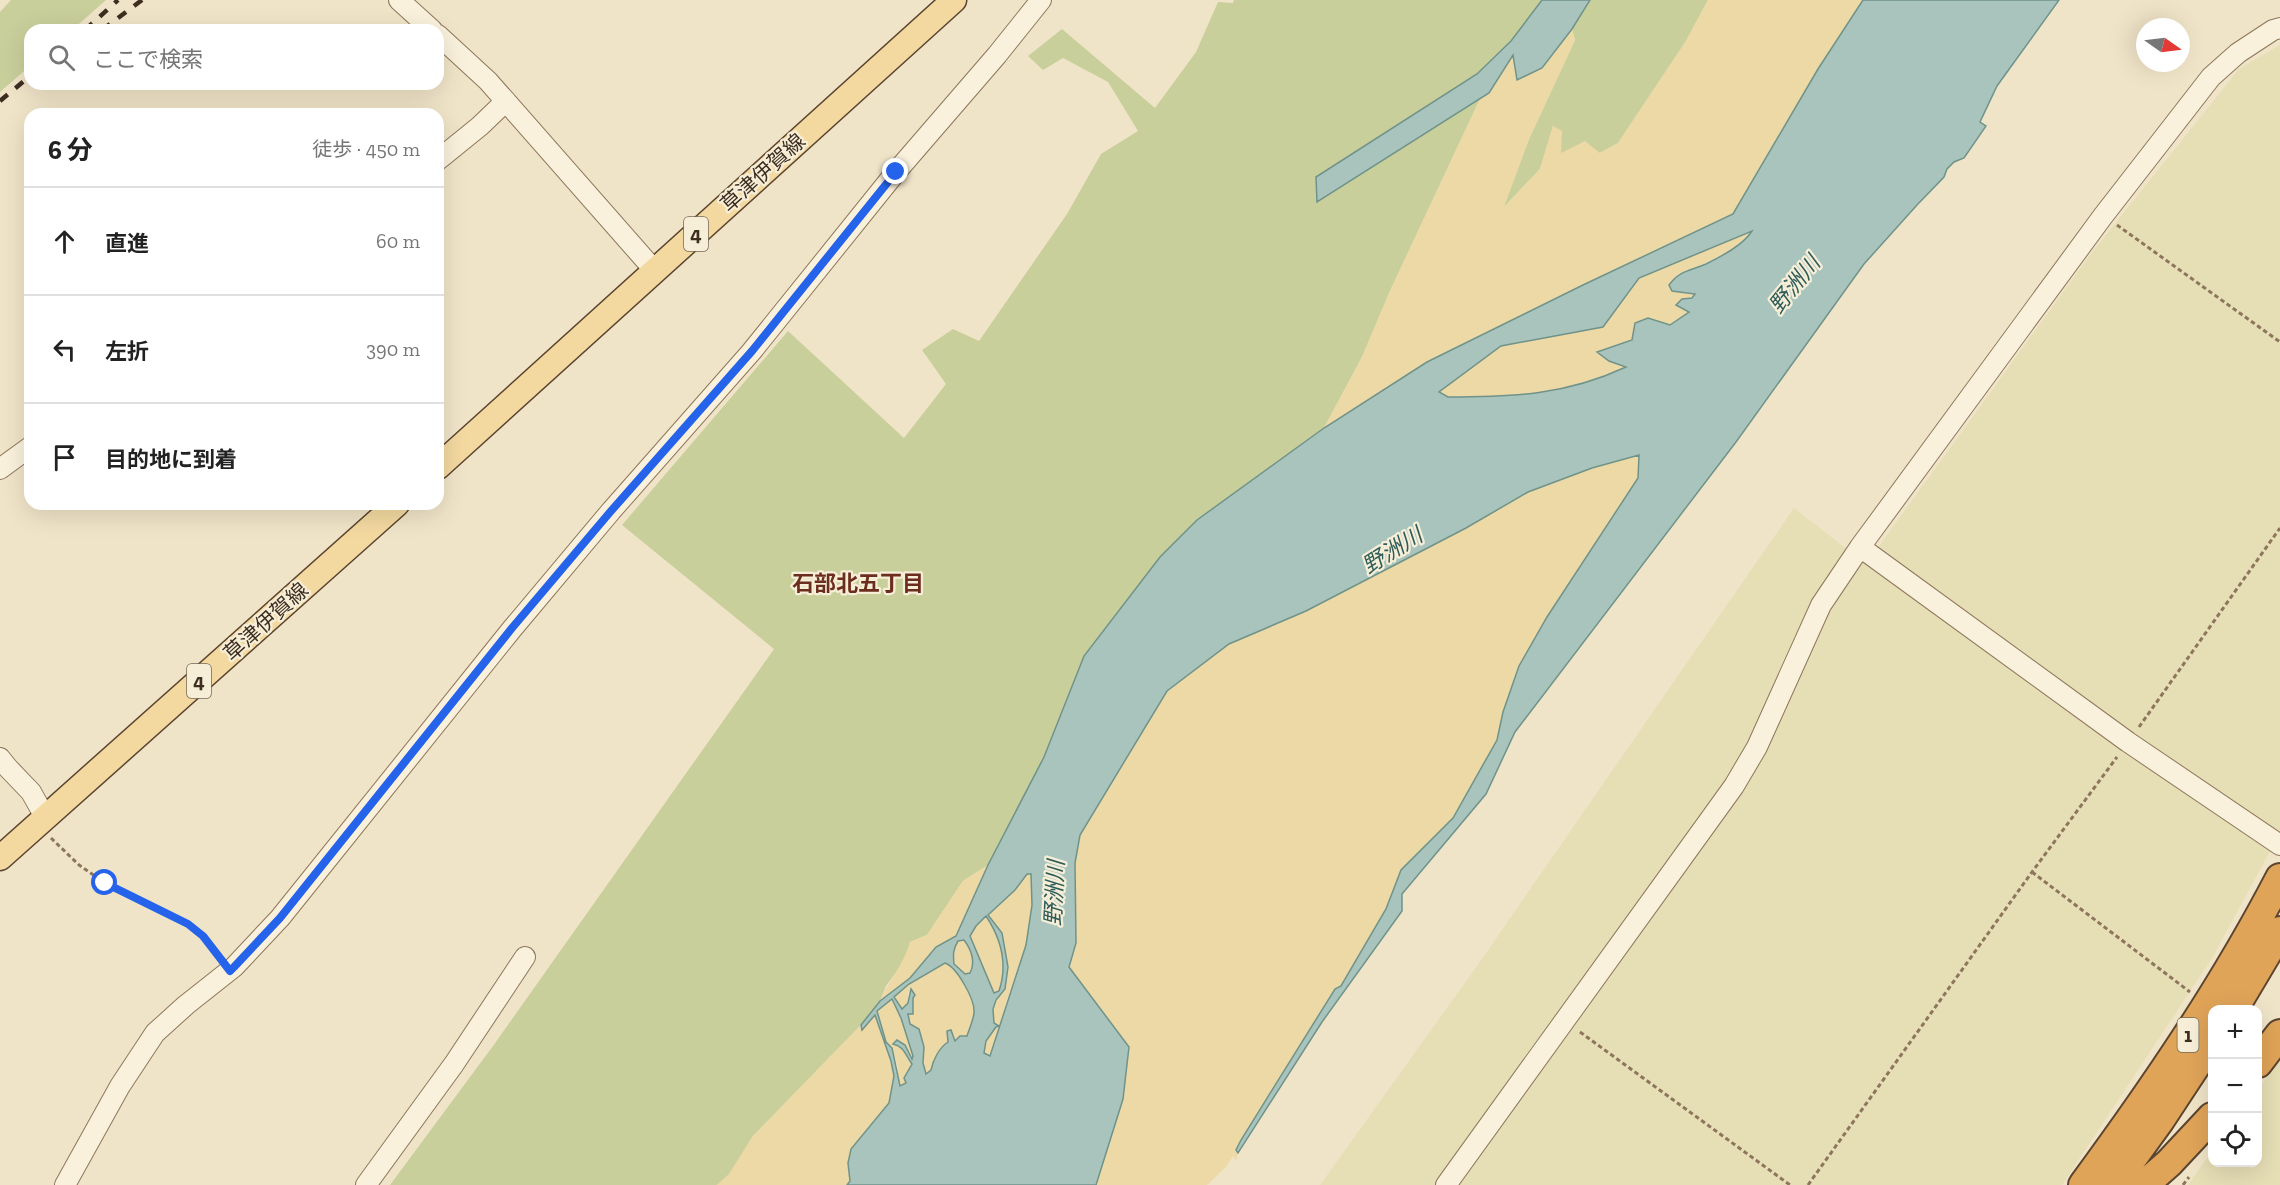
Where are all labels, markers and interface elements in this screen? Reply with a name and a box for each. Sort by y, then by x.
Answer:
north arrow [2136,18,2190,72]
search box [24,24,444,90]
icon: search [45,41,78,74]
text: ここで検索 [93,46,203,73]
street label: 草津伊賀線 [715,128,810,217]
text: 6 分 [48,134,93,166]
text: 徒歩 · 450 m [312,137,420,161]
route end [882,158,908,184]
road number: 4 [684,217,708,251]
icon: ahead [48,225,81,258]
text: 60 m [376,229,420,253]
text: 直進 [105,230,149,257]
water label: 野洲川 [1763,249,1827,318]
icon: left [48,333,81,366]
text: 390 m [366,337,420,361]
text: 左折 [105,338,149,365]
icon: arrive [48,441,81,474]
text: 目的地に到着 [105,446,237,473]
water label: 野洲川 [1357,520,1429,579]
district label: 石部北五丁目 [792,570,924,597]
street label: 草津伊賀線 [218,577,313,666]
road number: 4 [187,664,211,698]
water label: 野洲川 [1039,857,1070,927]
route start [91,869,117,895]
map controls [2208,1005,2262,1167]
button: + [2208,1005,2262,1059]
road number: 1 [2178,1018,2198,1052]
button: − [2208,1059,2262,1113]
button: locate [2208,1113,2262,1167]

